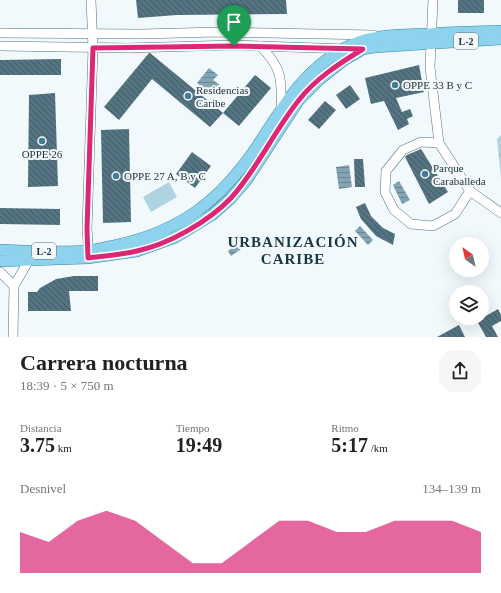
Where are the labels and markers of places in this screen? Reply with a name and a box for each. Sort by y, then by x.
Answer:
pin [217,5,251,46]
place label: OPPE 33 B y C [403,79,472,91]
marker: OPPE 33 B y C [390,80,400,90]
place label: Residencias Caribe [196,84,249,109]
marker: Residencias Caribe [183,91,193,101]
marker: OPPE 26 [37,136,47,146]
place label: OPPE 26 [22,148,63,160]
place label: Parque Caraballeda [433,162,486,187]
marker: Parque Caraballeda [420,169,430,179]
place label: OPPE 27 A, B y C [124,170,206,182]
marker: OPPE 27 A, B y C [111,171,121,181]

